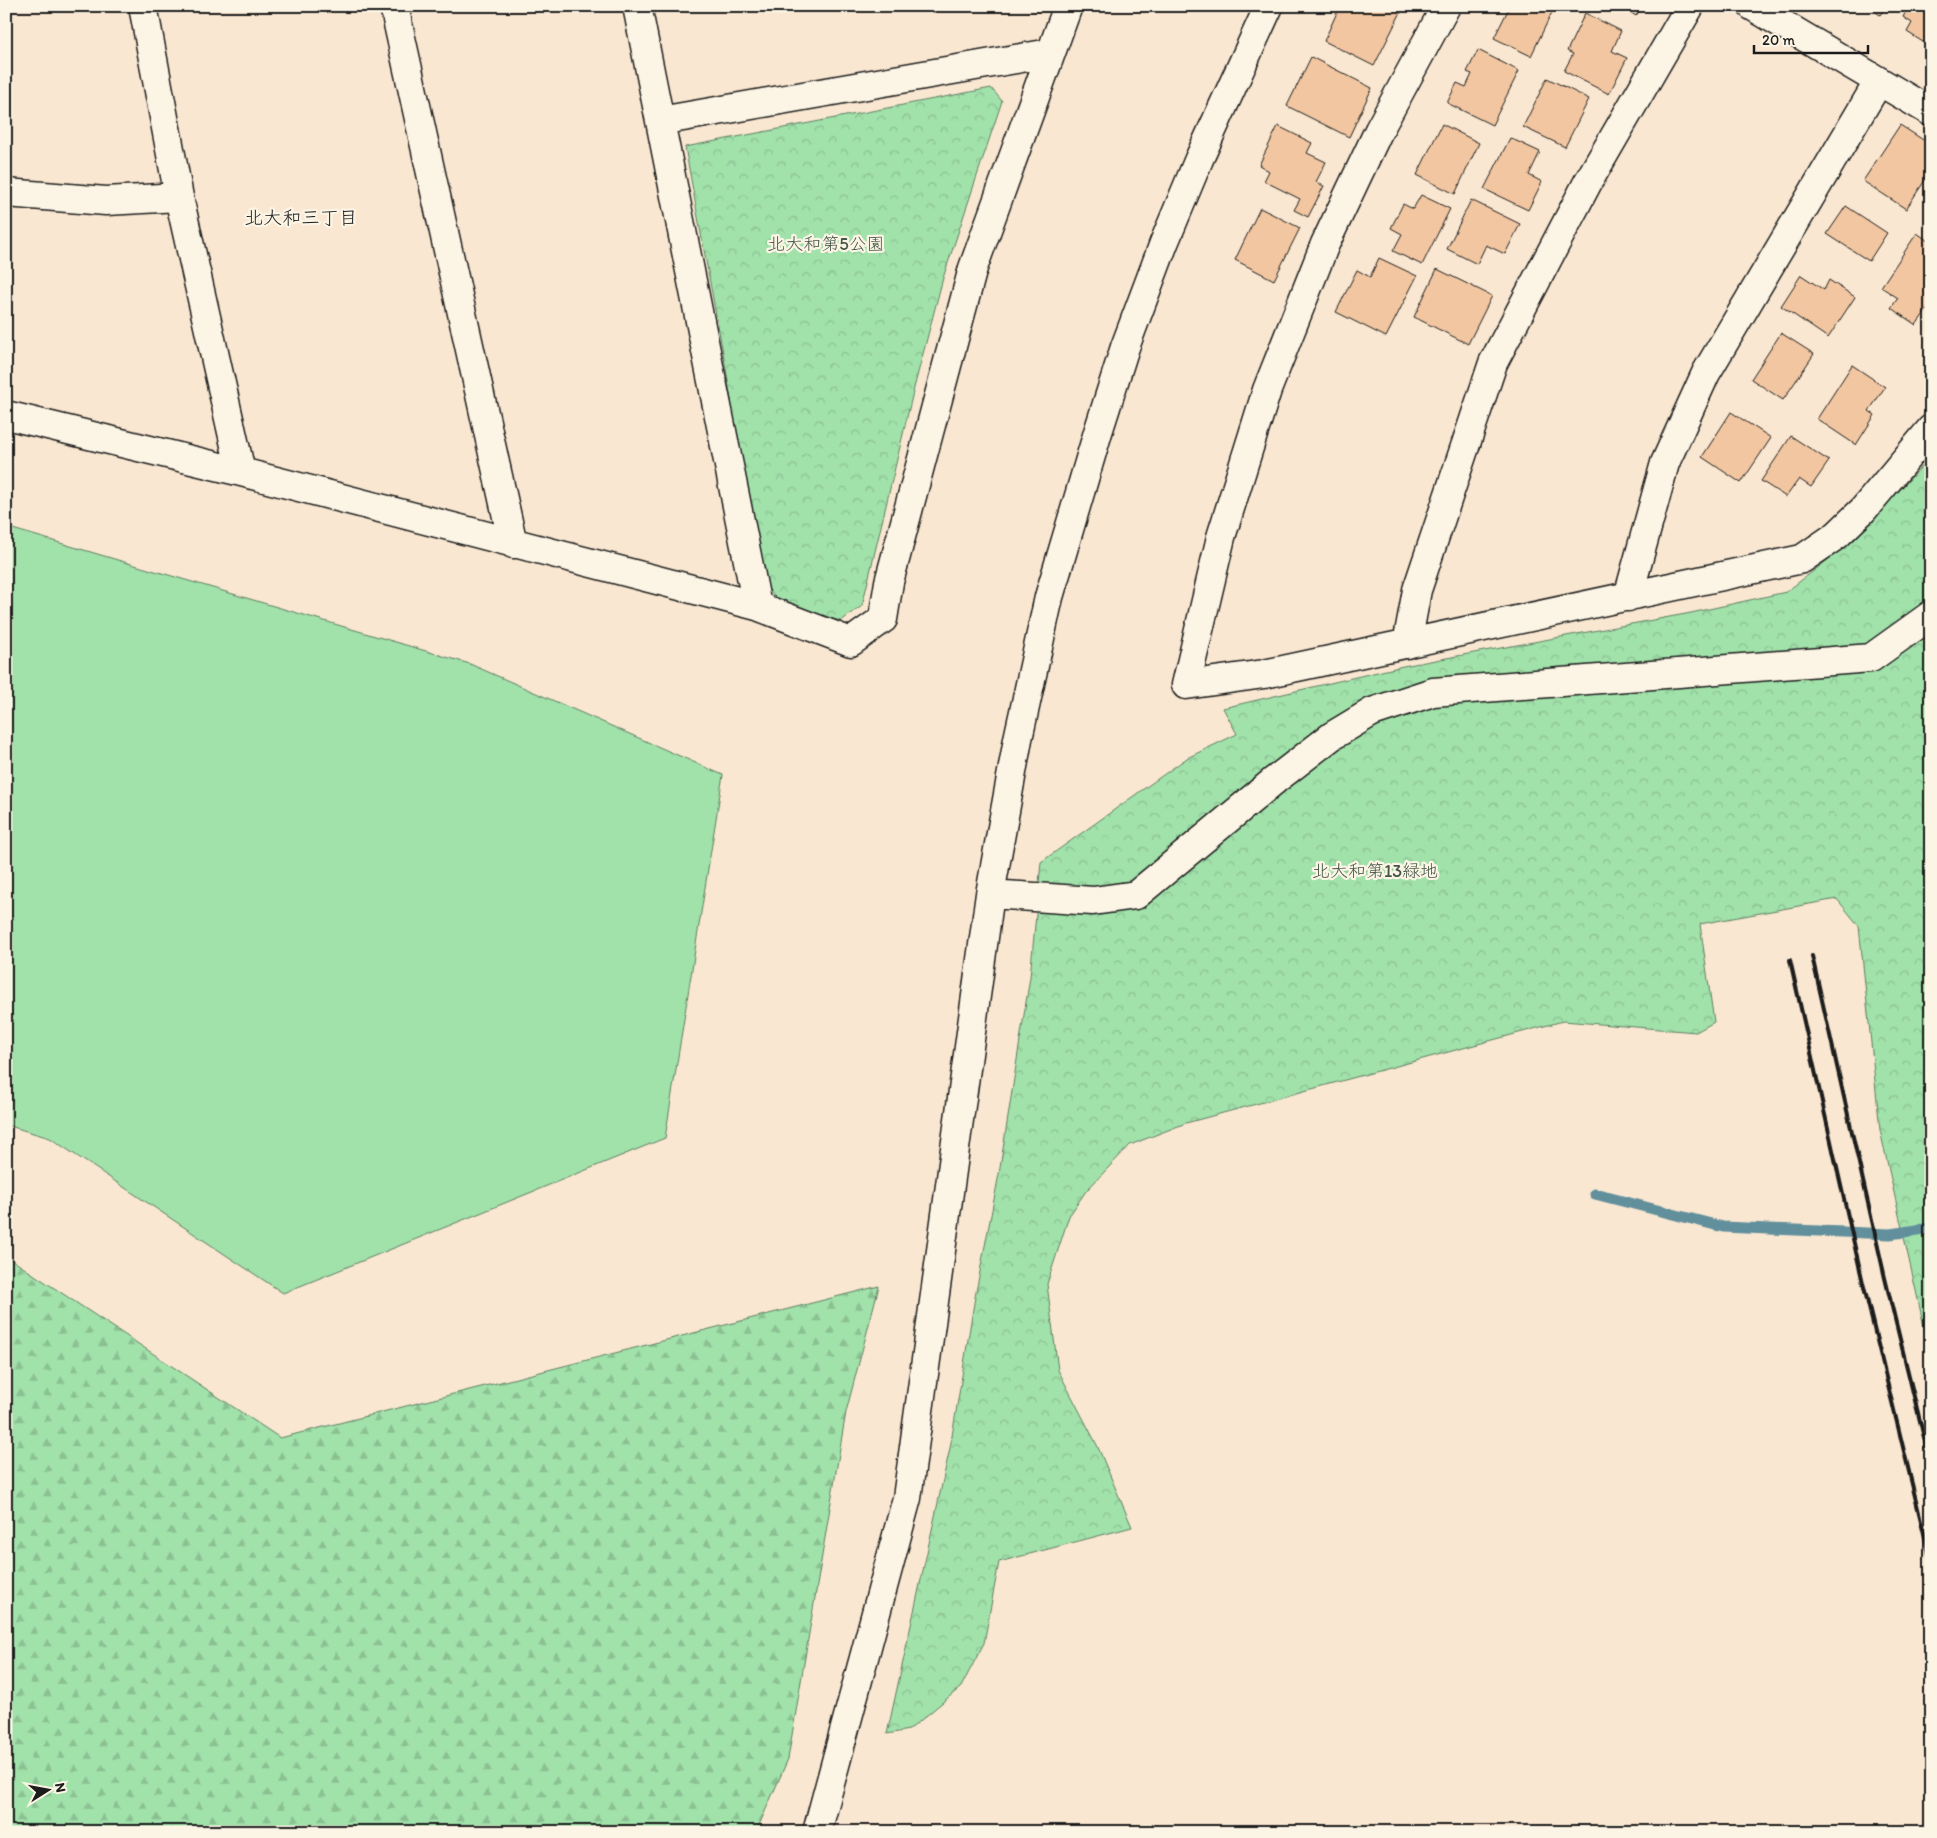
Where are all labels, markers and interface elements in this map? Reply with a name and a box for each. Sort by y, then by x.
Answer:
scale bar [1754,22,1868,54]
text: 20 m [1762,31,1796,49]
district label: 北大和三丁目 [244,206,358,229]
park label: 北大和第5公園 [767,233,885,255]
park label: 北大和第13緑地 [1312,860,1438,882]
north arrow [22,1766,72,1816]
text: N [51,1781,70,1794]

